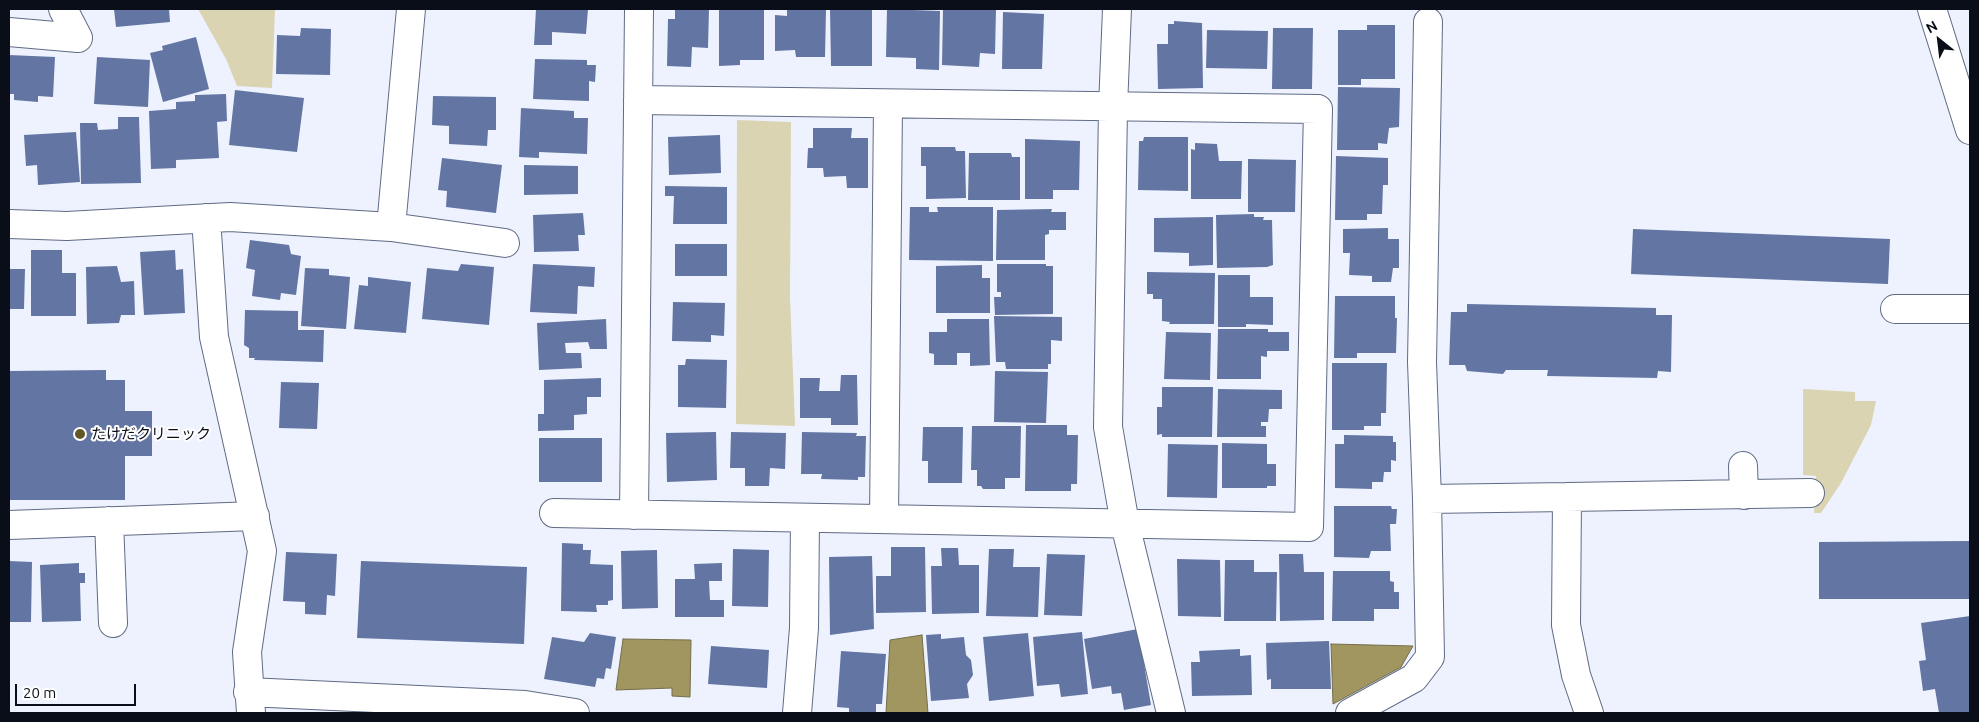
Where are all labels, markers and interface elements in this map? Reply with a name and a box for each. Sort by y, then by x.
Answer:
north arrow [1914,15,1964,65]
text: N [1923,17,1940,36]
place label: たけだクリニック [91,425,211,443]
marker: たけだクリニック [73,427,87,441]
scale bar [18,674,139,706]
text: 20 m [23,684,56,701]

